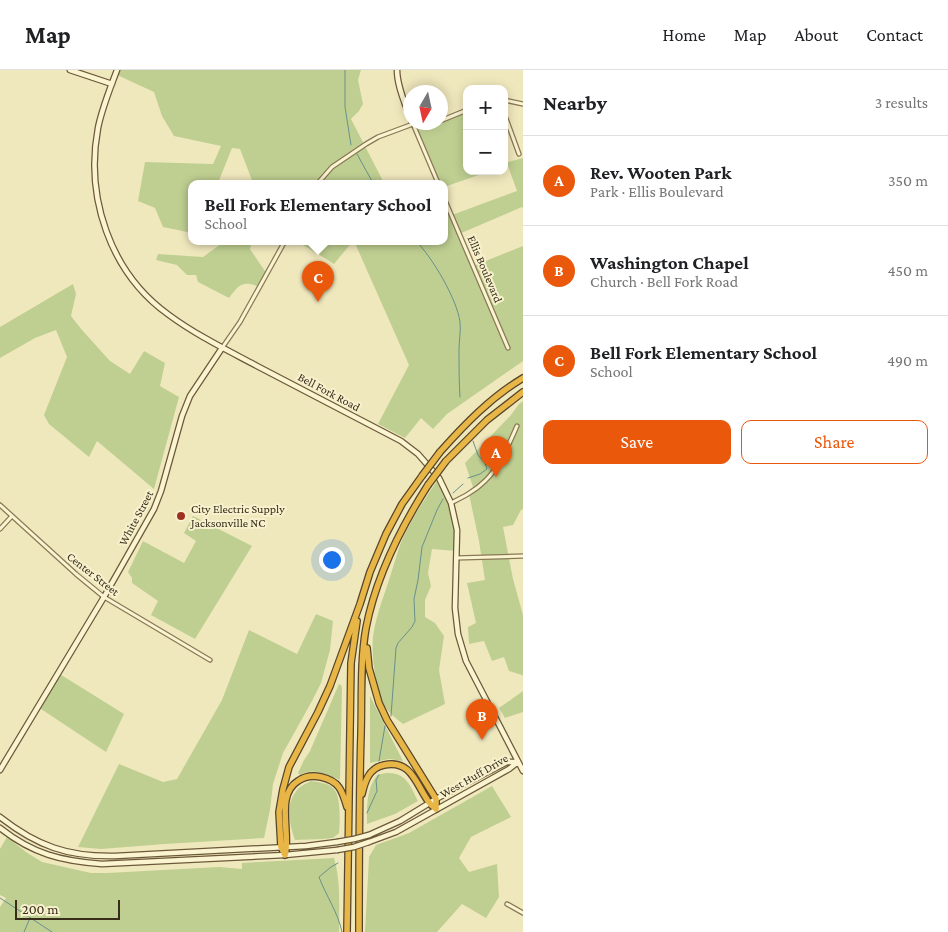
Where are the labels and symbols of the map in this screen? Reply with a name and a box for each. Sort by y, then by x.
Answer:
north arrow [403,85,448,130]
street label: Ellis Boulevard [465,233,506,305]
pin: C [302,261,334,302]
street label: Bell Fork Road [295,370,363,415]
pin: A [480,436,512,477]
street label: White Street [116,487,157,548]
place label: City Electric Supply Jacksonville NC [190,502,285,530]
marker: City Electric Supply Jacksonville NC [175,510,187,522]
your location [319,547,345,573]
street label: Center Street [64,549,123,599]
pin: B [466,699,498,740]
street label: West Huff Drive [437,751,511,801]
scale bar [15,897,120,920]

